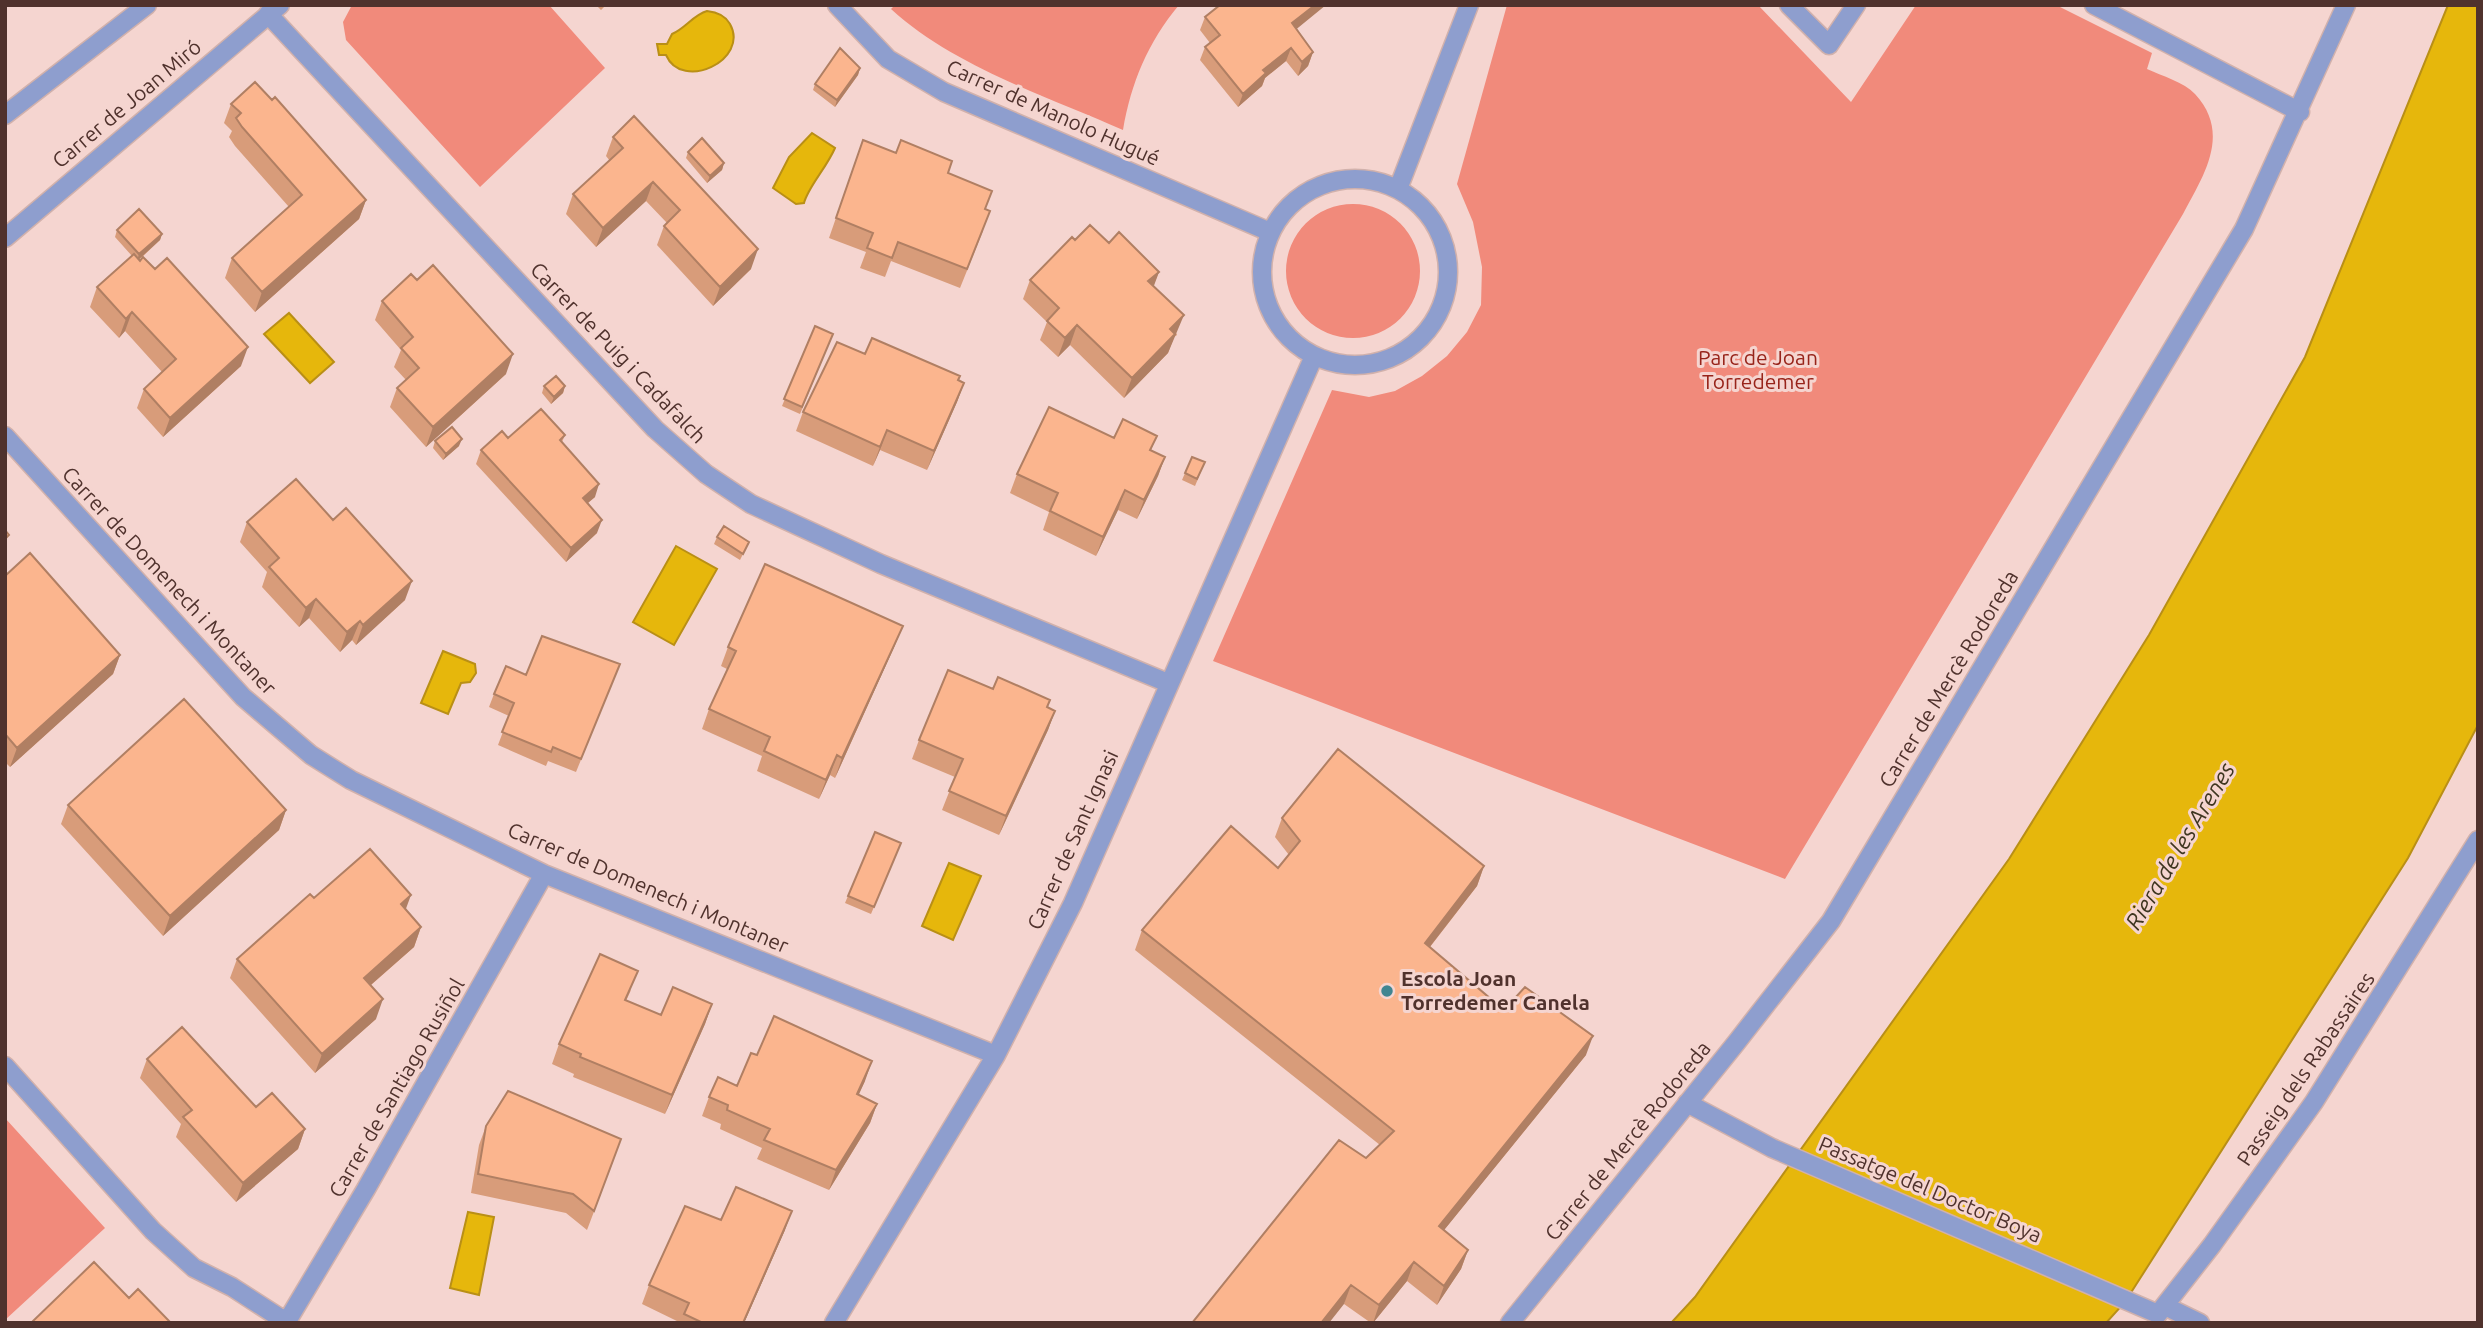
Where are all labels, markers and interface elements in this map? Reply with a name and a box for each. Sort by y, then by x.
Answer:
street label: Carrer de Joan Miró [47,34,205,172]
street label: Carrer de Manolo Hugué [943,54,1164,170]
street label: Carrer de Puig i Cadafalch [526,257,711,448]
park label: Parc de Joan Torredemer [1698,345,1818,393]
street label: Carrer de Domenech i Montaner [58,461,282,699]
street label: Carrer de Mercè Rodoreda [1874,566,2023,791]
street label: Carrer de Sant Ignasi [1022,746,1122,933]
water label: Riera de les Arenes [2120,758,2239,933]
street label: Carrer de Domenech i Montaner [504,817,792,957]
place label: Escola Joan Torredemer Canela [1401,966,1590,1014]
street label: Passeig dels Rabassaires [2231,967,2379,1170]
street label: Carrer de Santiago Rusiñol [324,974,469,1201]
marker: Escola Joan Torredemer Canela [1379,983,1395,999]
street label: Carrer de Mercè Rodoreda [1540,1036,1715,1245]
street label: Passatge del Doctor Boya [1815,1131,2045,1247]

